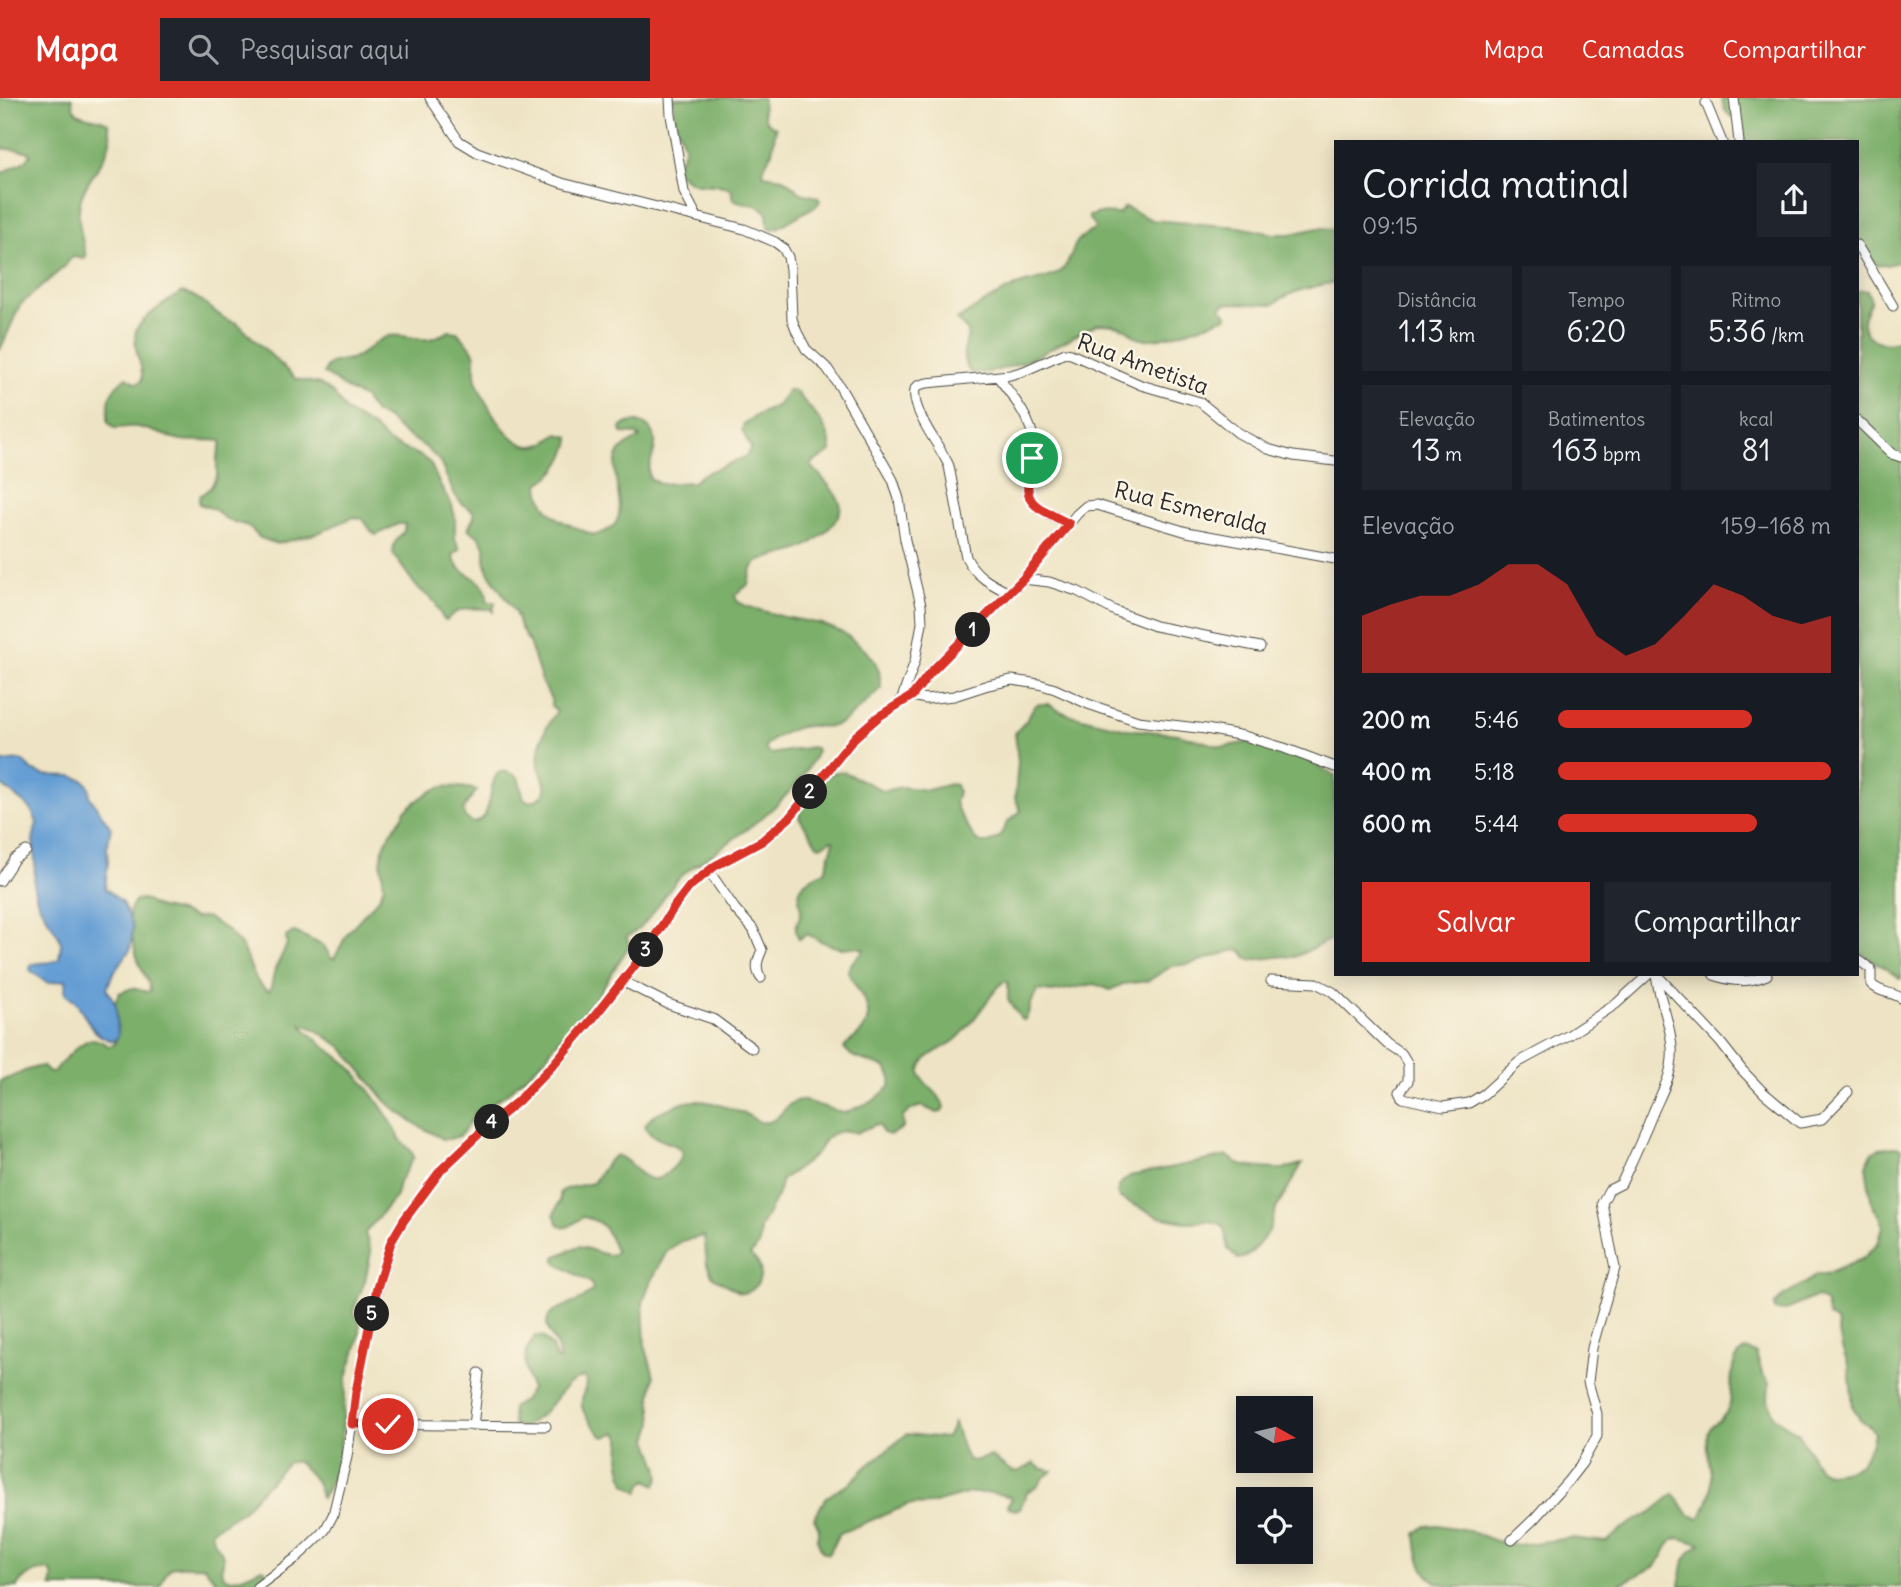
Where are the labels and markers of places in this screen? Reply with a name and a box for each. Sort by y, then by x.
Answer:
pin [1002,428,1062,488]
pin: 1 [956,612,990,648]
pin: 2 [792,774,828,810]
pin: 3 [628,932,664,968]
pin: 4 [475,1104,510,1140]
pin: 5 [354,1296,390,1332]
pin [358,1394,418,1454]

